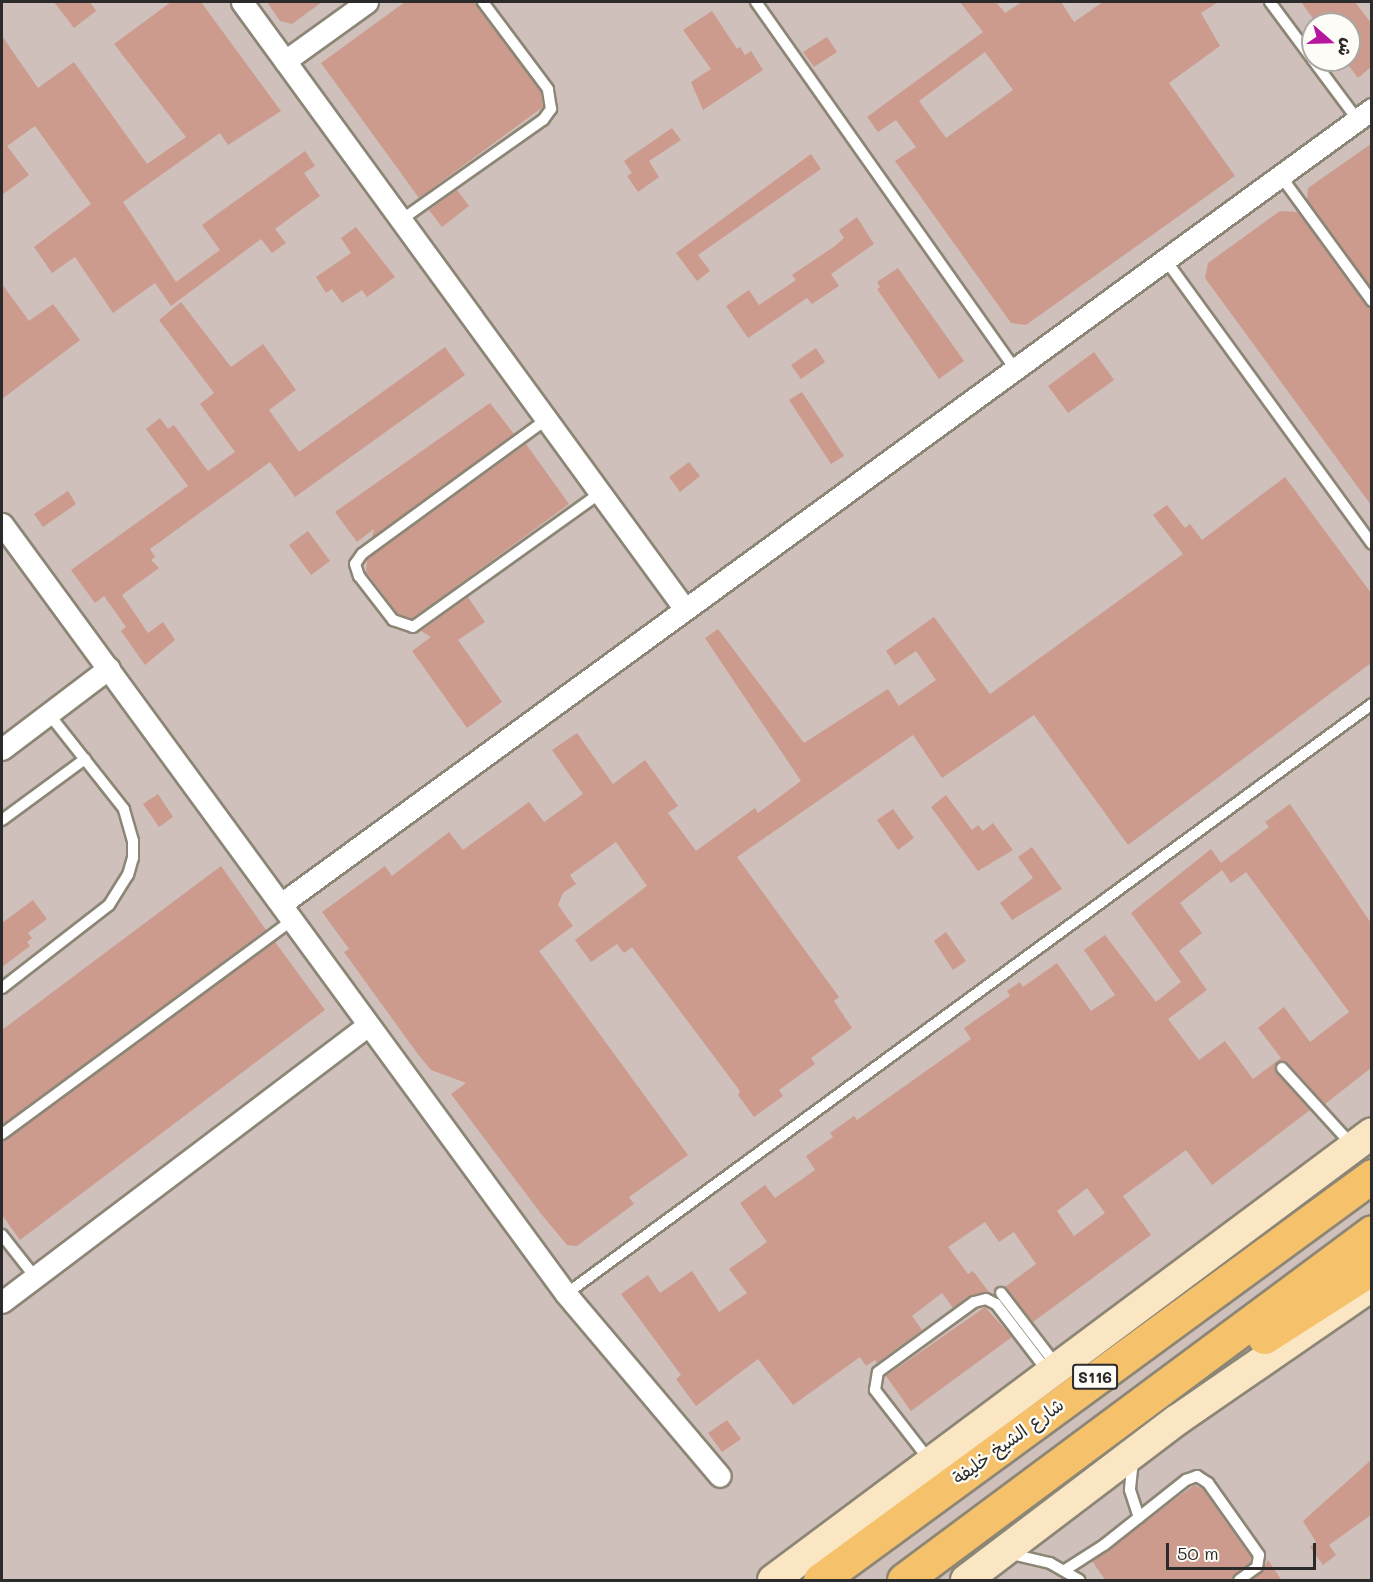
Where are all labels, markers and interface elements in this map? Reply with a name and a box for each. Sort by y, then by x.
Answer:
north arrow [1301,12,1361,72]
text: ش [1334,36,1359,60]
road number: S116 [1071,1364,1119,1390]
street label: شارع الشيخ خليفة [948,1393,1068,1489]
scale bar [1169,1531,1319,1569]
text: 50 m [1177,1541,1219,1565]

